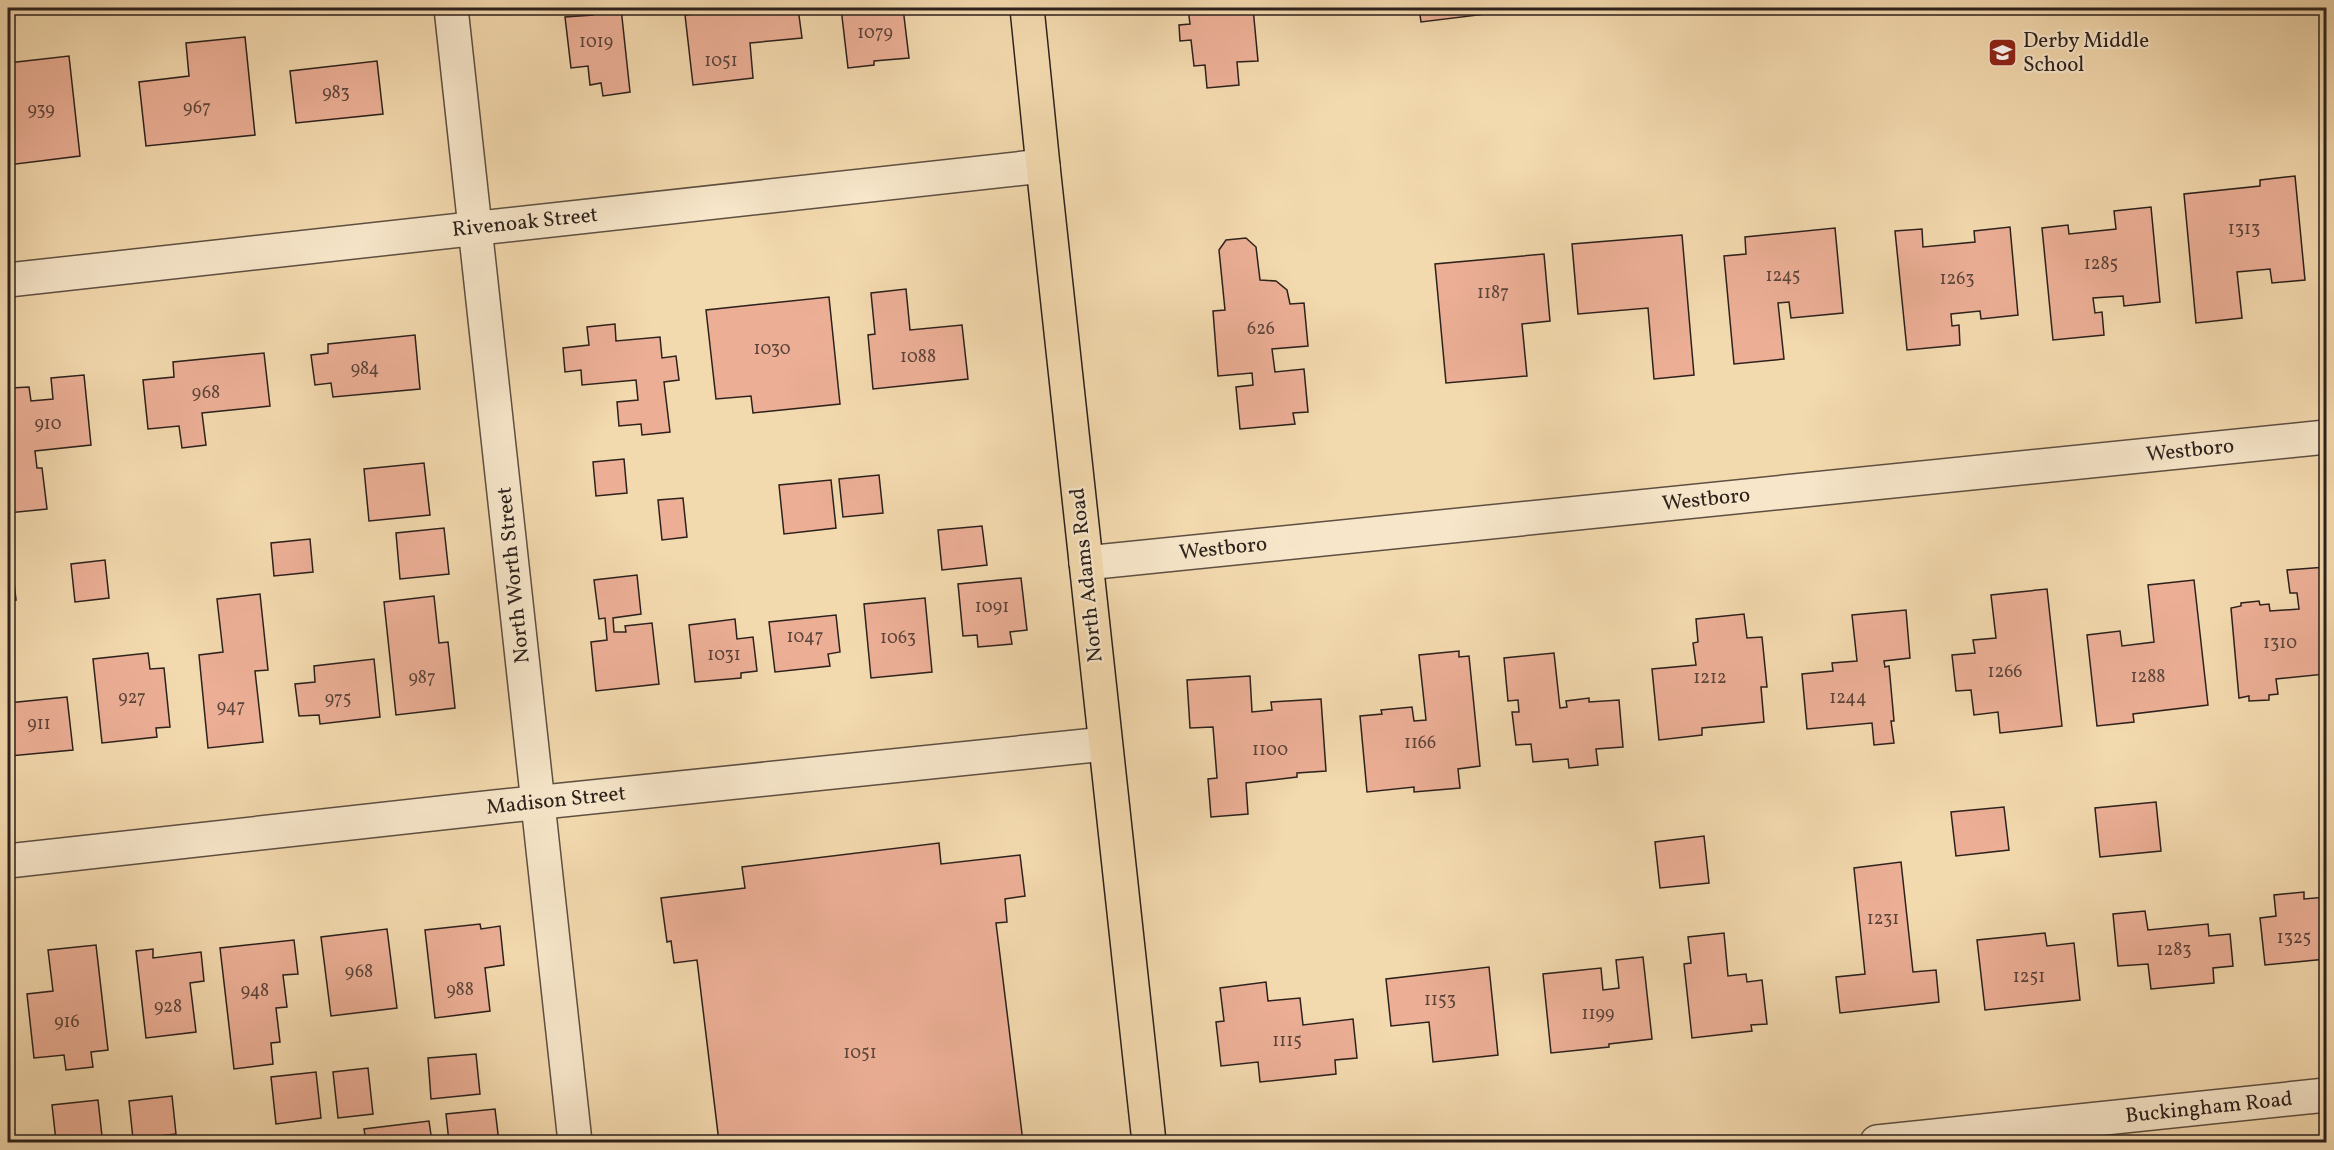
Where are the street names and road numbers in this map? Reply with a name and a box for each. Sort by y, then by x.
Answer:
street label: Rivenoak Street [451,201,599,245]
street label: Westboro [2145,432,2235,470]
street label: Westboro [1661,481,1751,519]
street label: North Worth Street [490,485,538,665]
street label: North Adams Road [1063,486,1111,664]
street label: Westboro [1178,530,1268,568]
street label: Madison Street [485,779,627,823]
street label: Buckingham Road [2124,1085,2294,1131]

